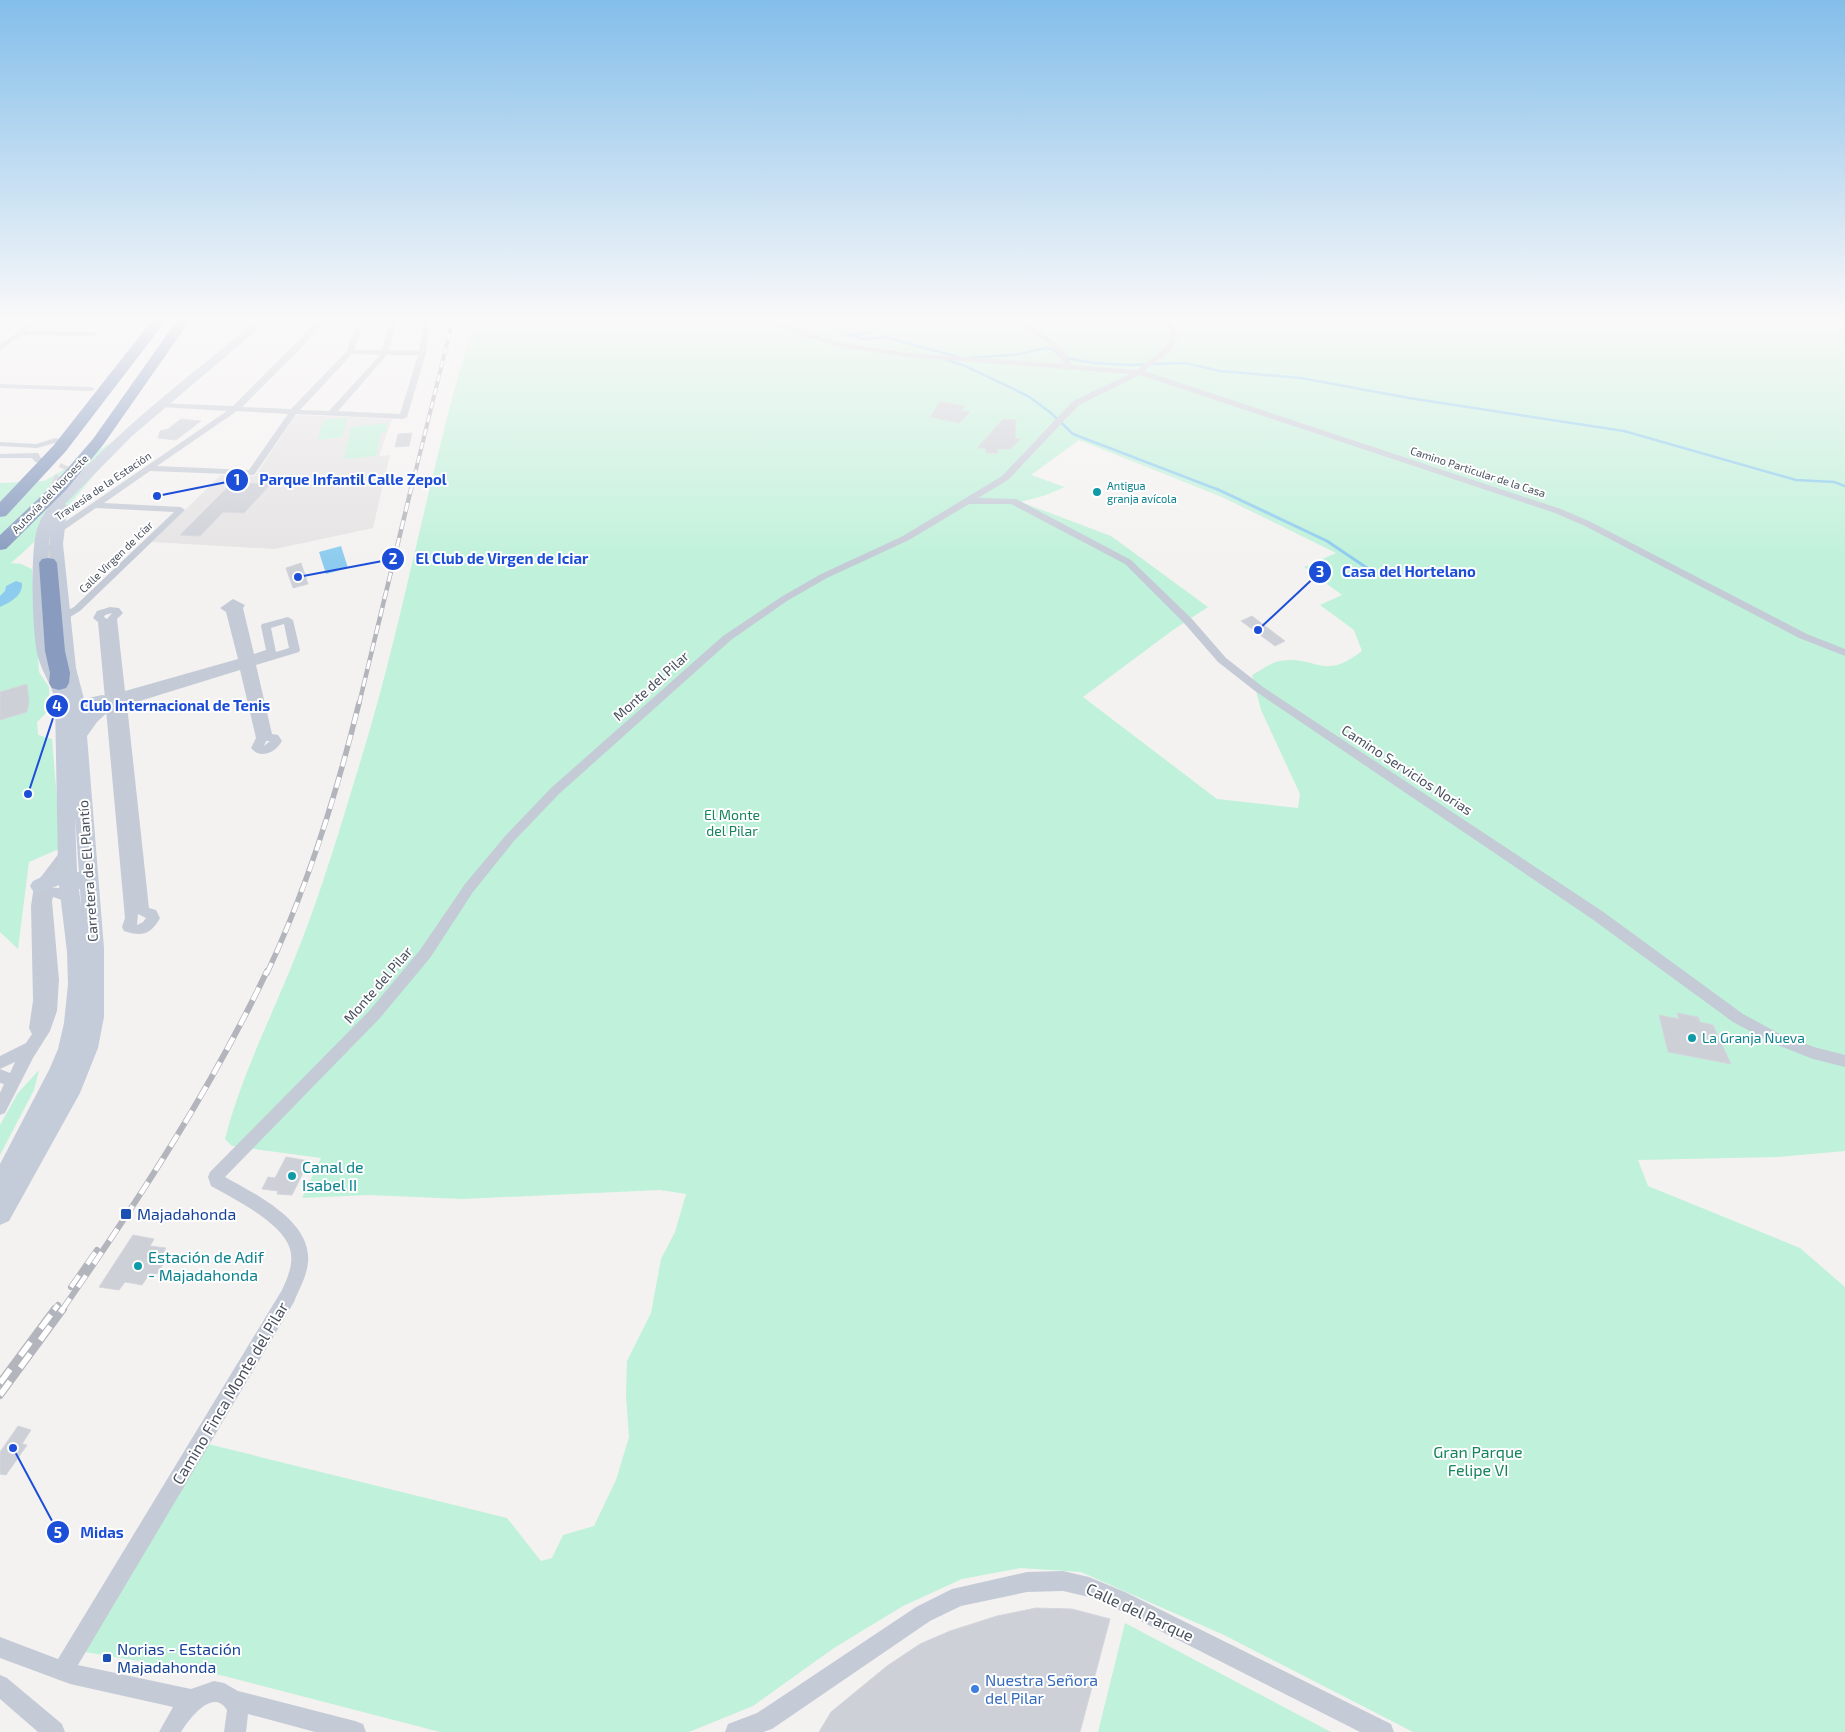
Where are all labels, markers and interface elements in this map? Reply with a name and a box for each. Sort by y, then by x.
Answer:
street label: Camino Particular de la Casa [1409,443,1547,500]
street label: Travesía de la Estación [52,448,153,523]
street label: Autovía del Noroeste [9,452,91,536]
callout: Parque Infantil Calle Zepol [224,465,457,495]
text: 1 [234,470,240,488]
text: Parque Infantil Calle Zepol [259,470,447,488]
place label: Antigua granja avícola [1107,479,1177,506]
marker: Antigua granja avícola [1091,486,1103,498]
street label: Calle Virgen de Icíar [76,518,156,595]
callout: El Club de Virgen de Iciar [381,544,599,574]
text: 2 [389,549,398,567]
text: El Club de Virgen de Iciar [416,549,589,567]
callout: Casa del Hortelano [1307,557,1486,587]
text: 3 [1316,562,1324,580]
text: Casa del Hortelano [1342,562,1476,580]
street label: Monte del Pilar [609,647,692,724]
callout: Club Internacional de Tenis [44,691,280,721]
text: 4 [52,696,62,714]
text: Club Internacional de Tenis [80,696,270,714]
street label: Camino Servicios Norias [1339,721,1476,818]
street label: Carretera de El Plantío [74,800,101,942]
park label: El Monte del Pilar [704,806,760,839]
street label: Monte del Pilar [340,943,416,1026]
place label: La Granja Nueva [1702,1029,1805,1046]
marker: La Granja Nueva [1686,1032,1698,1044]
place label: Canal de Isabel II [302,1157,364,1194]
marker: Canal de Isabel II [286,1170,298,1182]
place label: Majadahonda [137,1204,236,1224]
marker: Majadahonda [119,1207,133,1221]
place label: Estación de Adif - Majadahonda [148,1247,265,1285]
marker: Estación de Adif - Majadahonda [132,1260,144,1272]
street label: Camino Finca Monte del Pilar [167,1298,292,1487]
park label: Gran Parque Felipe VI [1433,1442,1523,1479]
callout: Midas [45,1517,134,1547]
text: 5 [54,1523,62,1541]
text: Midas [80,1523,124,1541]
street label: Calle del Parque [1083,1578,1197,1645]
place label: Norias - Estación Majadahonda [117,1639,241,1677]
marker: Norias - Estación Majadahonda [101,1652,113,1664]
place label: Nuestra Señora del Pilar [985,1670,1098,1707]
marker: Nuestra Señora del Pilar [969,1683,981,1695]

